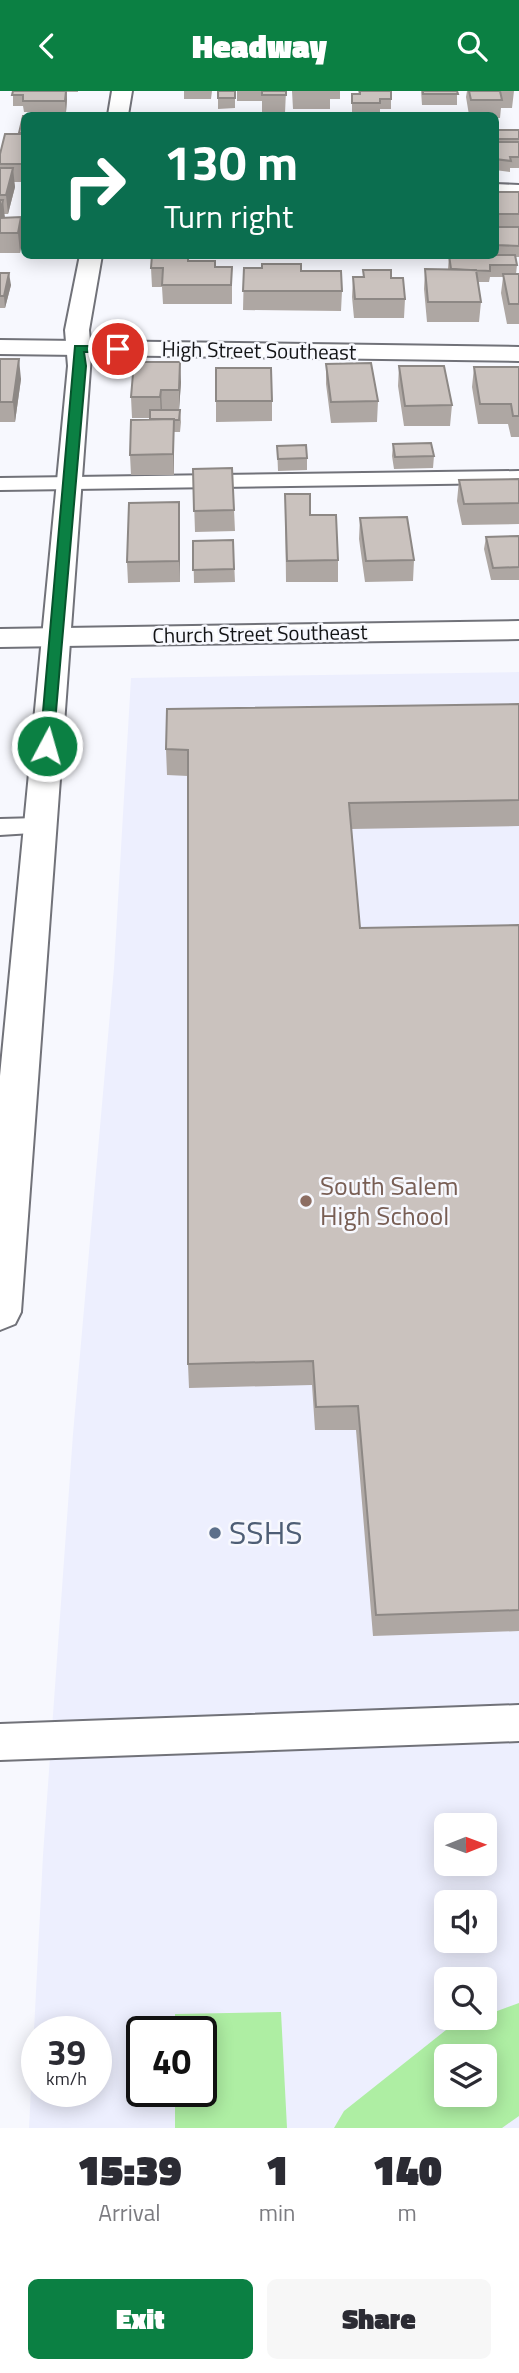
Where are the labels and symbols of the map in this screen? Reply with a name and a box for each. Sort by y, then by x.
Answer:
pin [88,319,148,379]
street label: High Street Southeast [161,332,357,368]
street label: Church Street Southeast [152,615,368,651]
position arrow [10,709,84,783]
place label: South Salem High School [320,1166,458,1235]
marker: South Salem High School [298,1193,314,1209]
place label: SSHS [229,1508,303,1556]
marker: SSHS [207,1525,223,1541]
north arrow [434,1813,497,1876]
speed limit sign: 40 [126,2016,217,2107]

